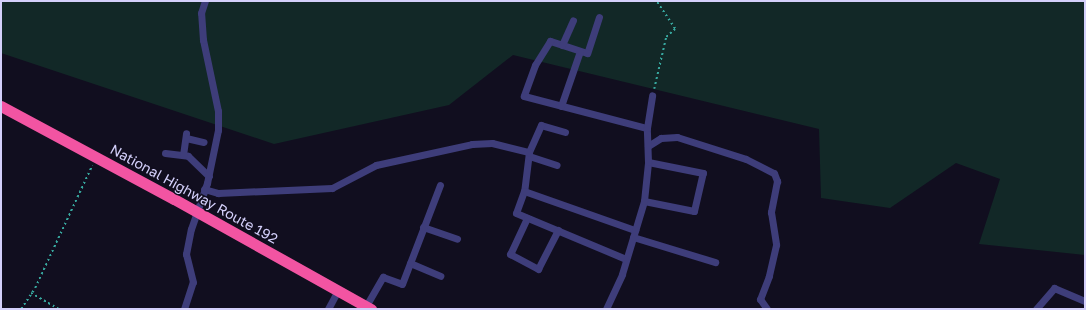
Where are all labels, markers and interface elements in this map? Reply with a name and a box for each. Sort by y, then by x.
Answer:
street label: National Highway Route 192 [107,141,281,247]

